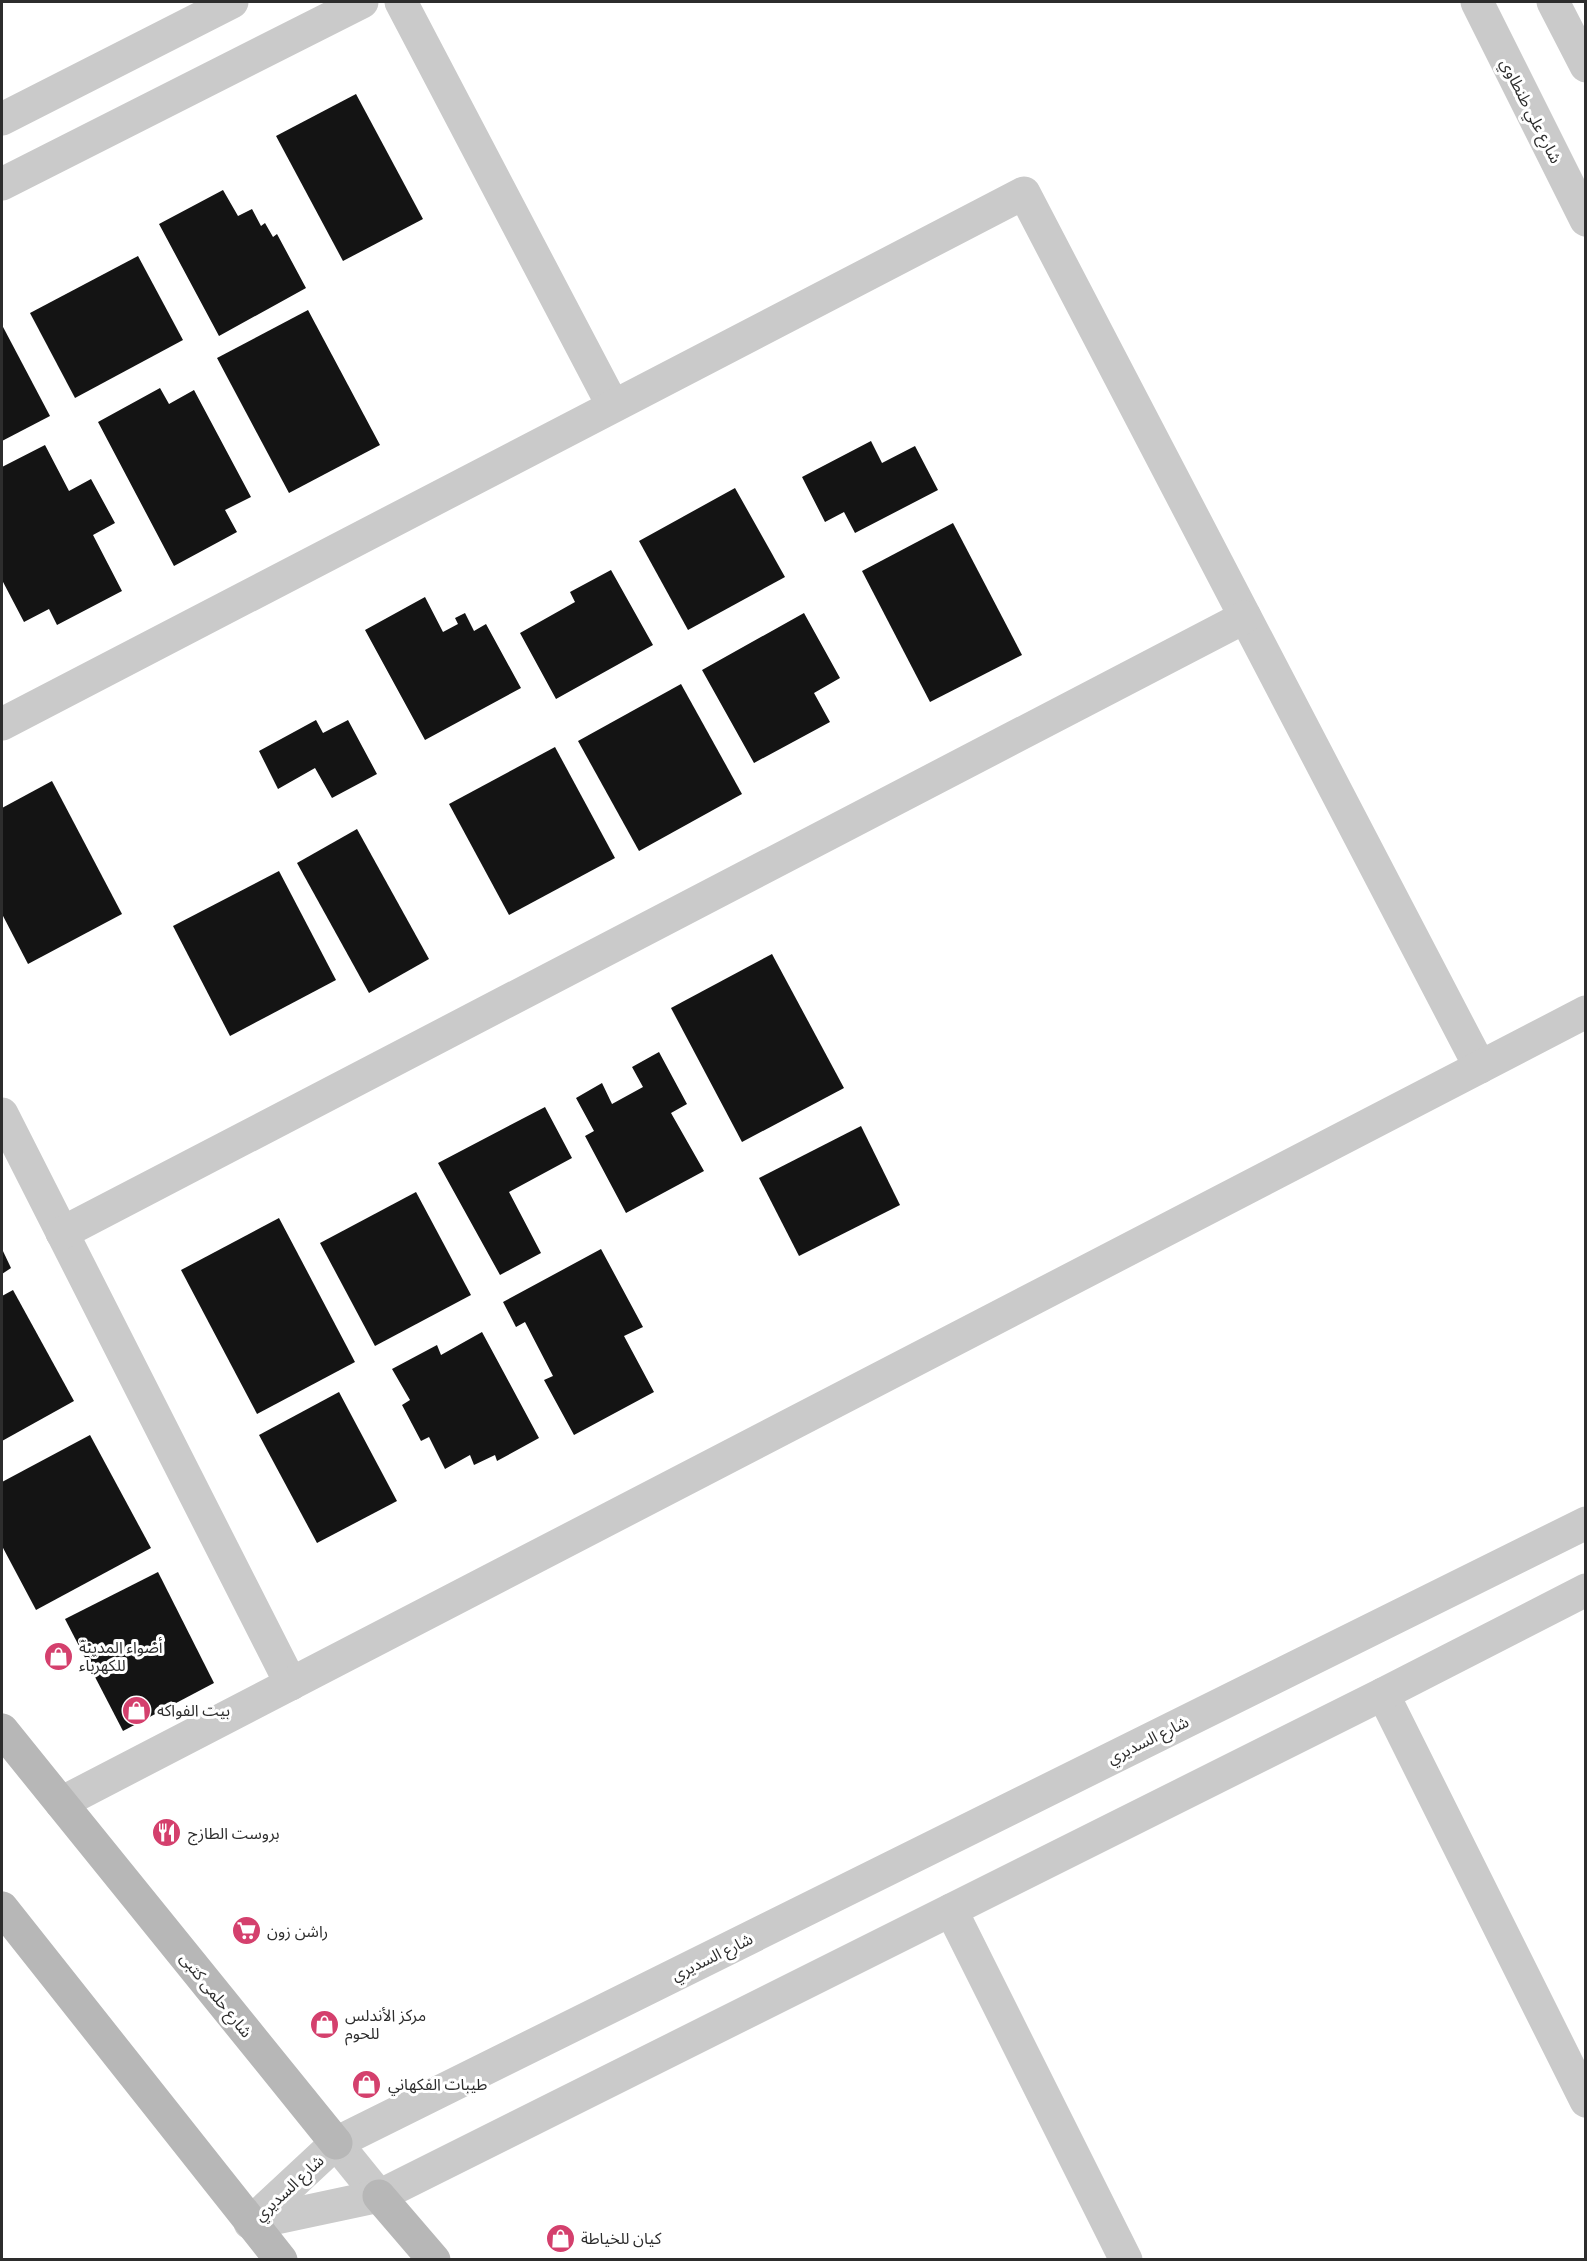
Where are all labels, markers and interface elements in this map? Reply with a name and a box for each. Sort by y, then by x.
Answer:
street label: شارع علي طنطاوي [1494,56,1566,168]
place label: أضواء المدينة للكهرباء [79,1637,163,1675]
shop icon: أضواء المدينة للكهرباء [42,1640,74,1672]
shop icon: بيت الفواكه [120,1694,152,1726]
place label: بيت الفواكه [157,1701,230,1720]
street label: شارع السديري [1104,1712,1193,1771]
restaurant icon: بروست الطازج [151,1817,183,1849]
place label: بروست الطازج [188,1824,280,1846]
supermarket icon: راشن زون [230,1915,262,1947]
place label: راشن زون [267,1922,328,1941]
street label: شارع السديري [668,1929,757,1988]
street label: شارع حلمى كتبى [174,1949,256,2043]
place label: مركز الأندلس للحوم [345,2006,426,2046]
shop icon: مركز الأندلس للحوم [308,2008,340,2040]
shop icon: طيبات الفكهاني [351,2068,383,2100]
place label: طيبات الفكهاني [388,2075,488,2096]
street label: شارع السديري [250,2151,330,2227]
shop icon: كيان للخياطة [544,2222,576,2254]
place label: كيان للخياطة [581,2229,662,2248]

